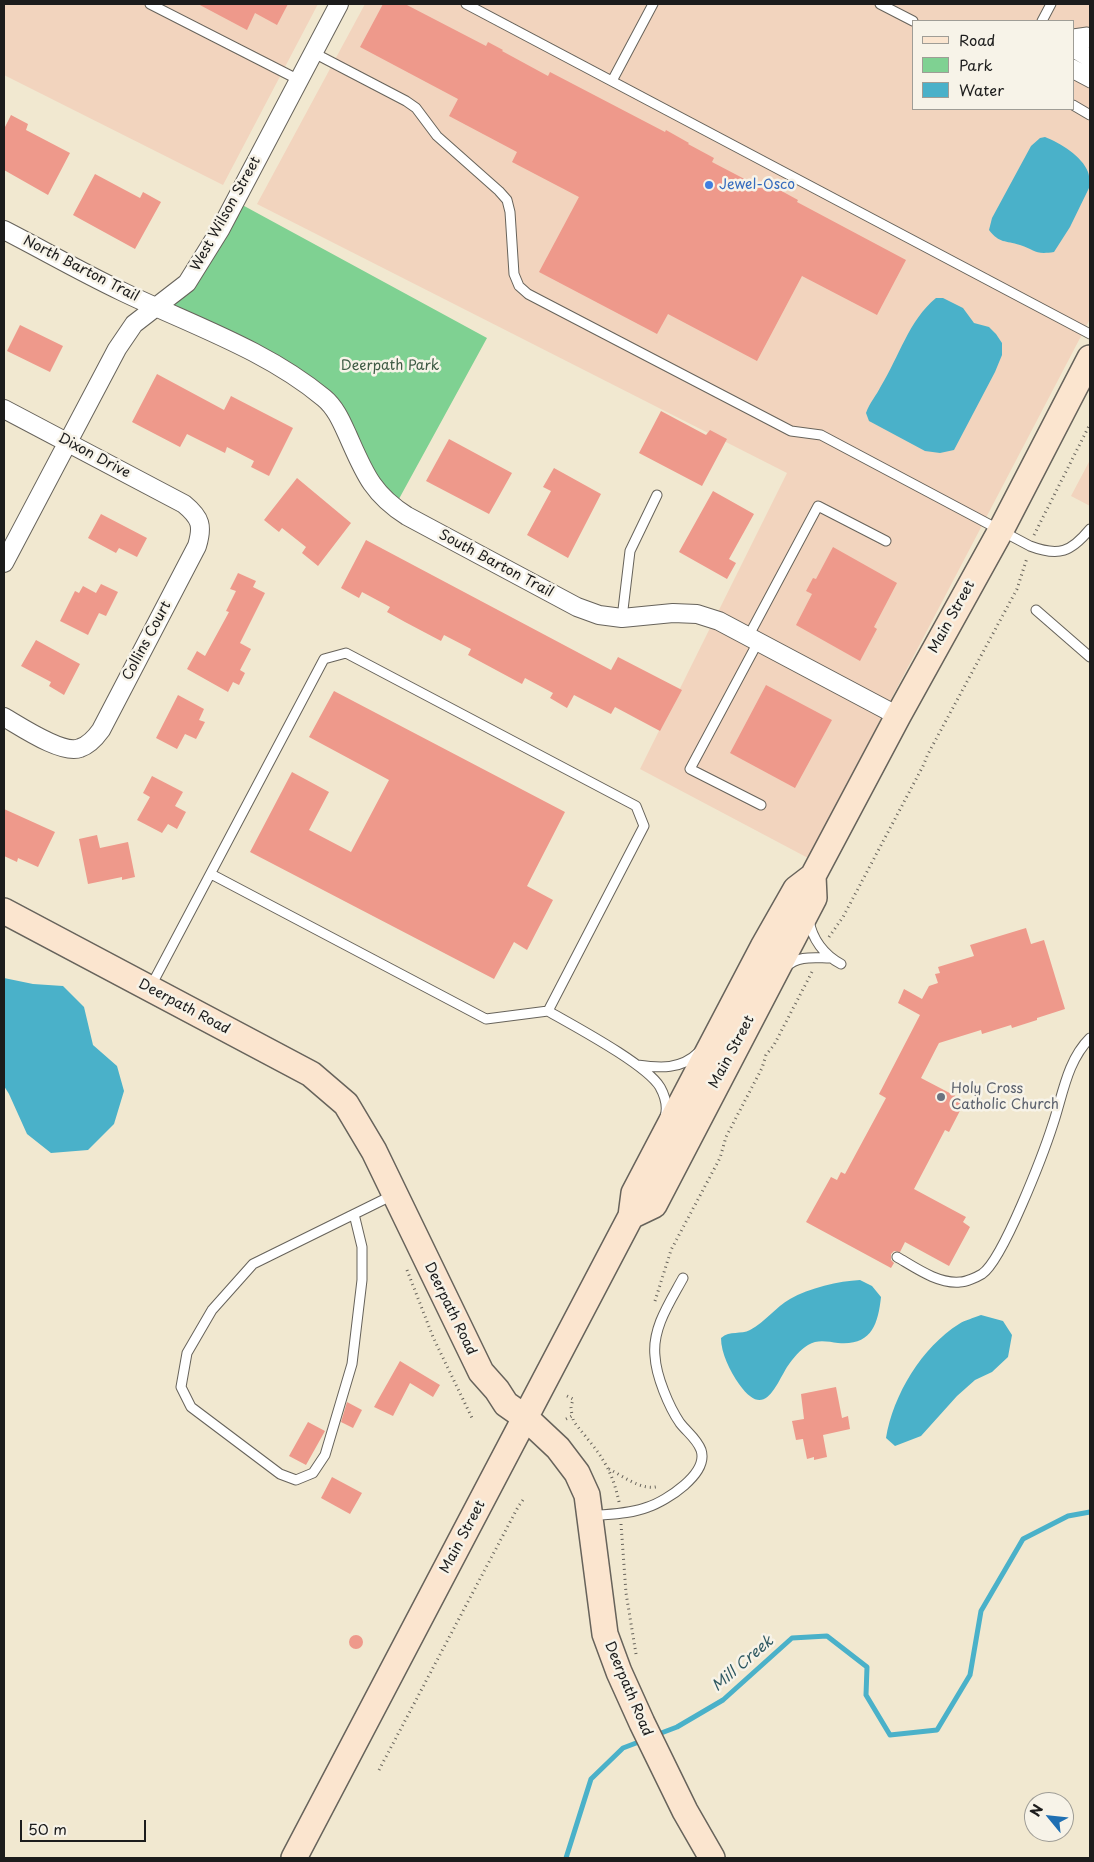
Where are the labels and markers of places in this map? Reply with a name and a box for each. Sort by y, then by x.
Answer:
place label: Jewel-Osco [719,177,795,193]
marker: Jewel-Osco [703,179,715,191]
place label: Holy Cross Catholic Church [951,1081,1059,1114]
marker: Holy Cross Catholic Church [935,1091,947,1103]

